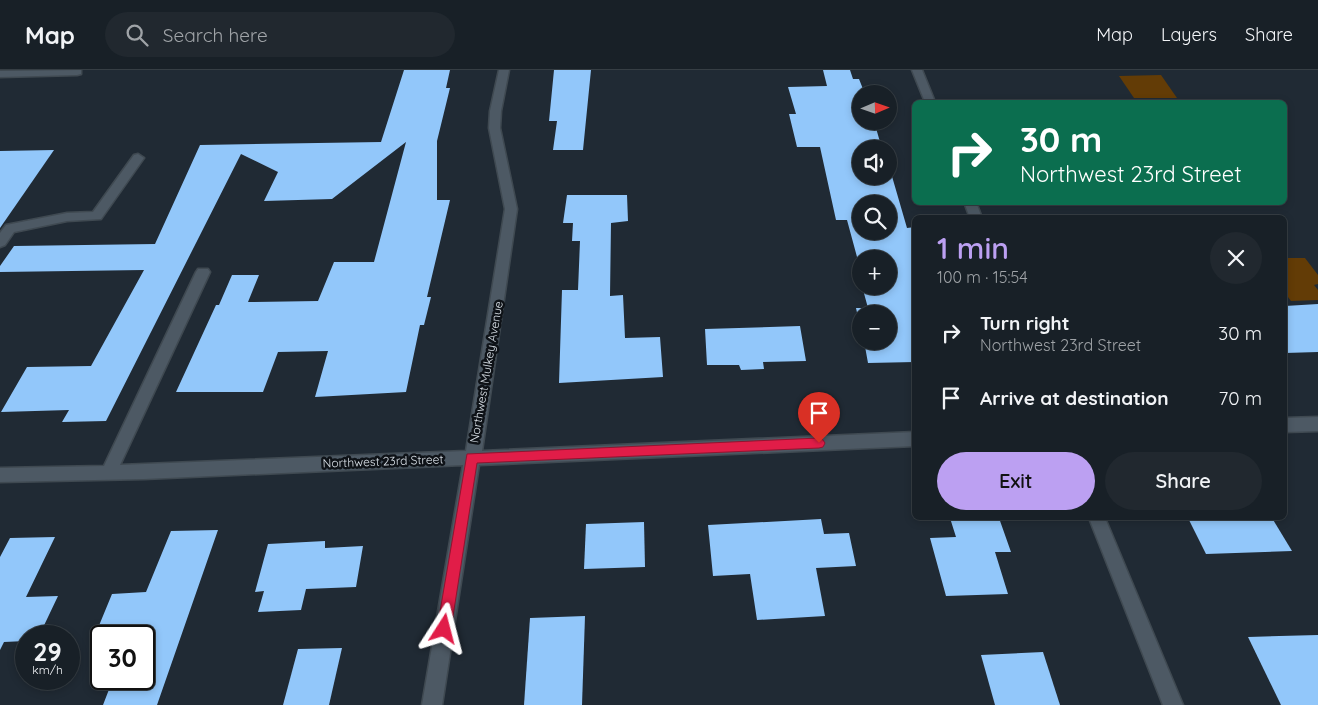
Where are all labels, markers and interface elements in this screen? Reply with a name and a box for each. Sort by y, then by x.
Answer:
search box [105,12,455,57]
text: Map [25,20,75,50]
icon: search [123,21,151,49]
text: Search here [163,23,268,47]
text: Map [1096,23,1133,46]
text: Layers [1161,23,1217,46]
text: Share [1245,23,1293,46]
north arrow [852,85,898,130]
map controls [852,85,897,350]
text: 30 m [1020,117,1102,161]
icon: right [937,120,1002,185]
button: sound [852,140,897,185]
text: Northwest 23rd Street [1020,160,1242,188]
button: search [852,195,897,240]
text: 1 min [937,229,1009,267]
button: close [1210,232,1262,284]
button: + [852,250,897,295]
text: 100 m · 15:54 [937,267,1028,287]
street label: Northwest Mulkey Avenue [466,300,506,444]
button: − [852,305,897,350]
text: Turn right [980,311,1069,335]
icon: right [937,319,965,347]
text: 30 m [1218,321,1262,345]
text: Northwest 23rd Street [980,335,1141,355]
icon: arrive [937,384,965,412]
text: Arrive at destination [980,386,1169,410]
text: 70 m [1218,386,1262,410]
pin [798,392,840,443]
icon: arrive [805,399,833,427]
street label: Northwest 23rd Street [322,451,444,471]
button: Exit [937,452,1095,510]
button: Share [1105,452,1262,510]
position arrow [417,602,469,654]
speed limit sign: 30 [90,625,155,690]
text: 29 [33,636,62,667]
text: km/h [32,662,63,677]

